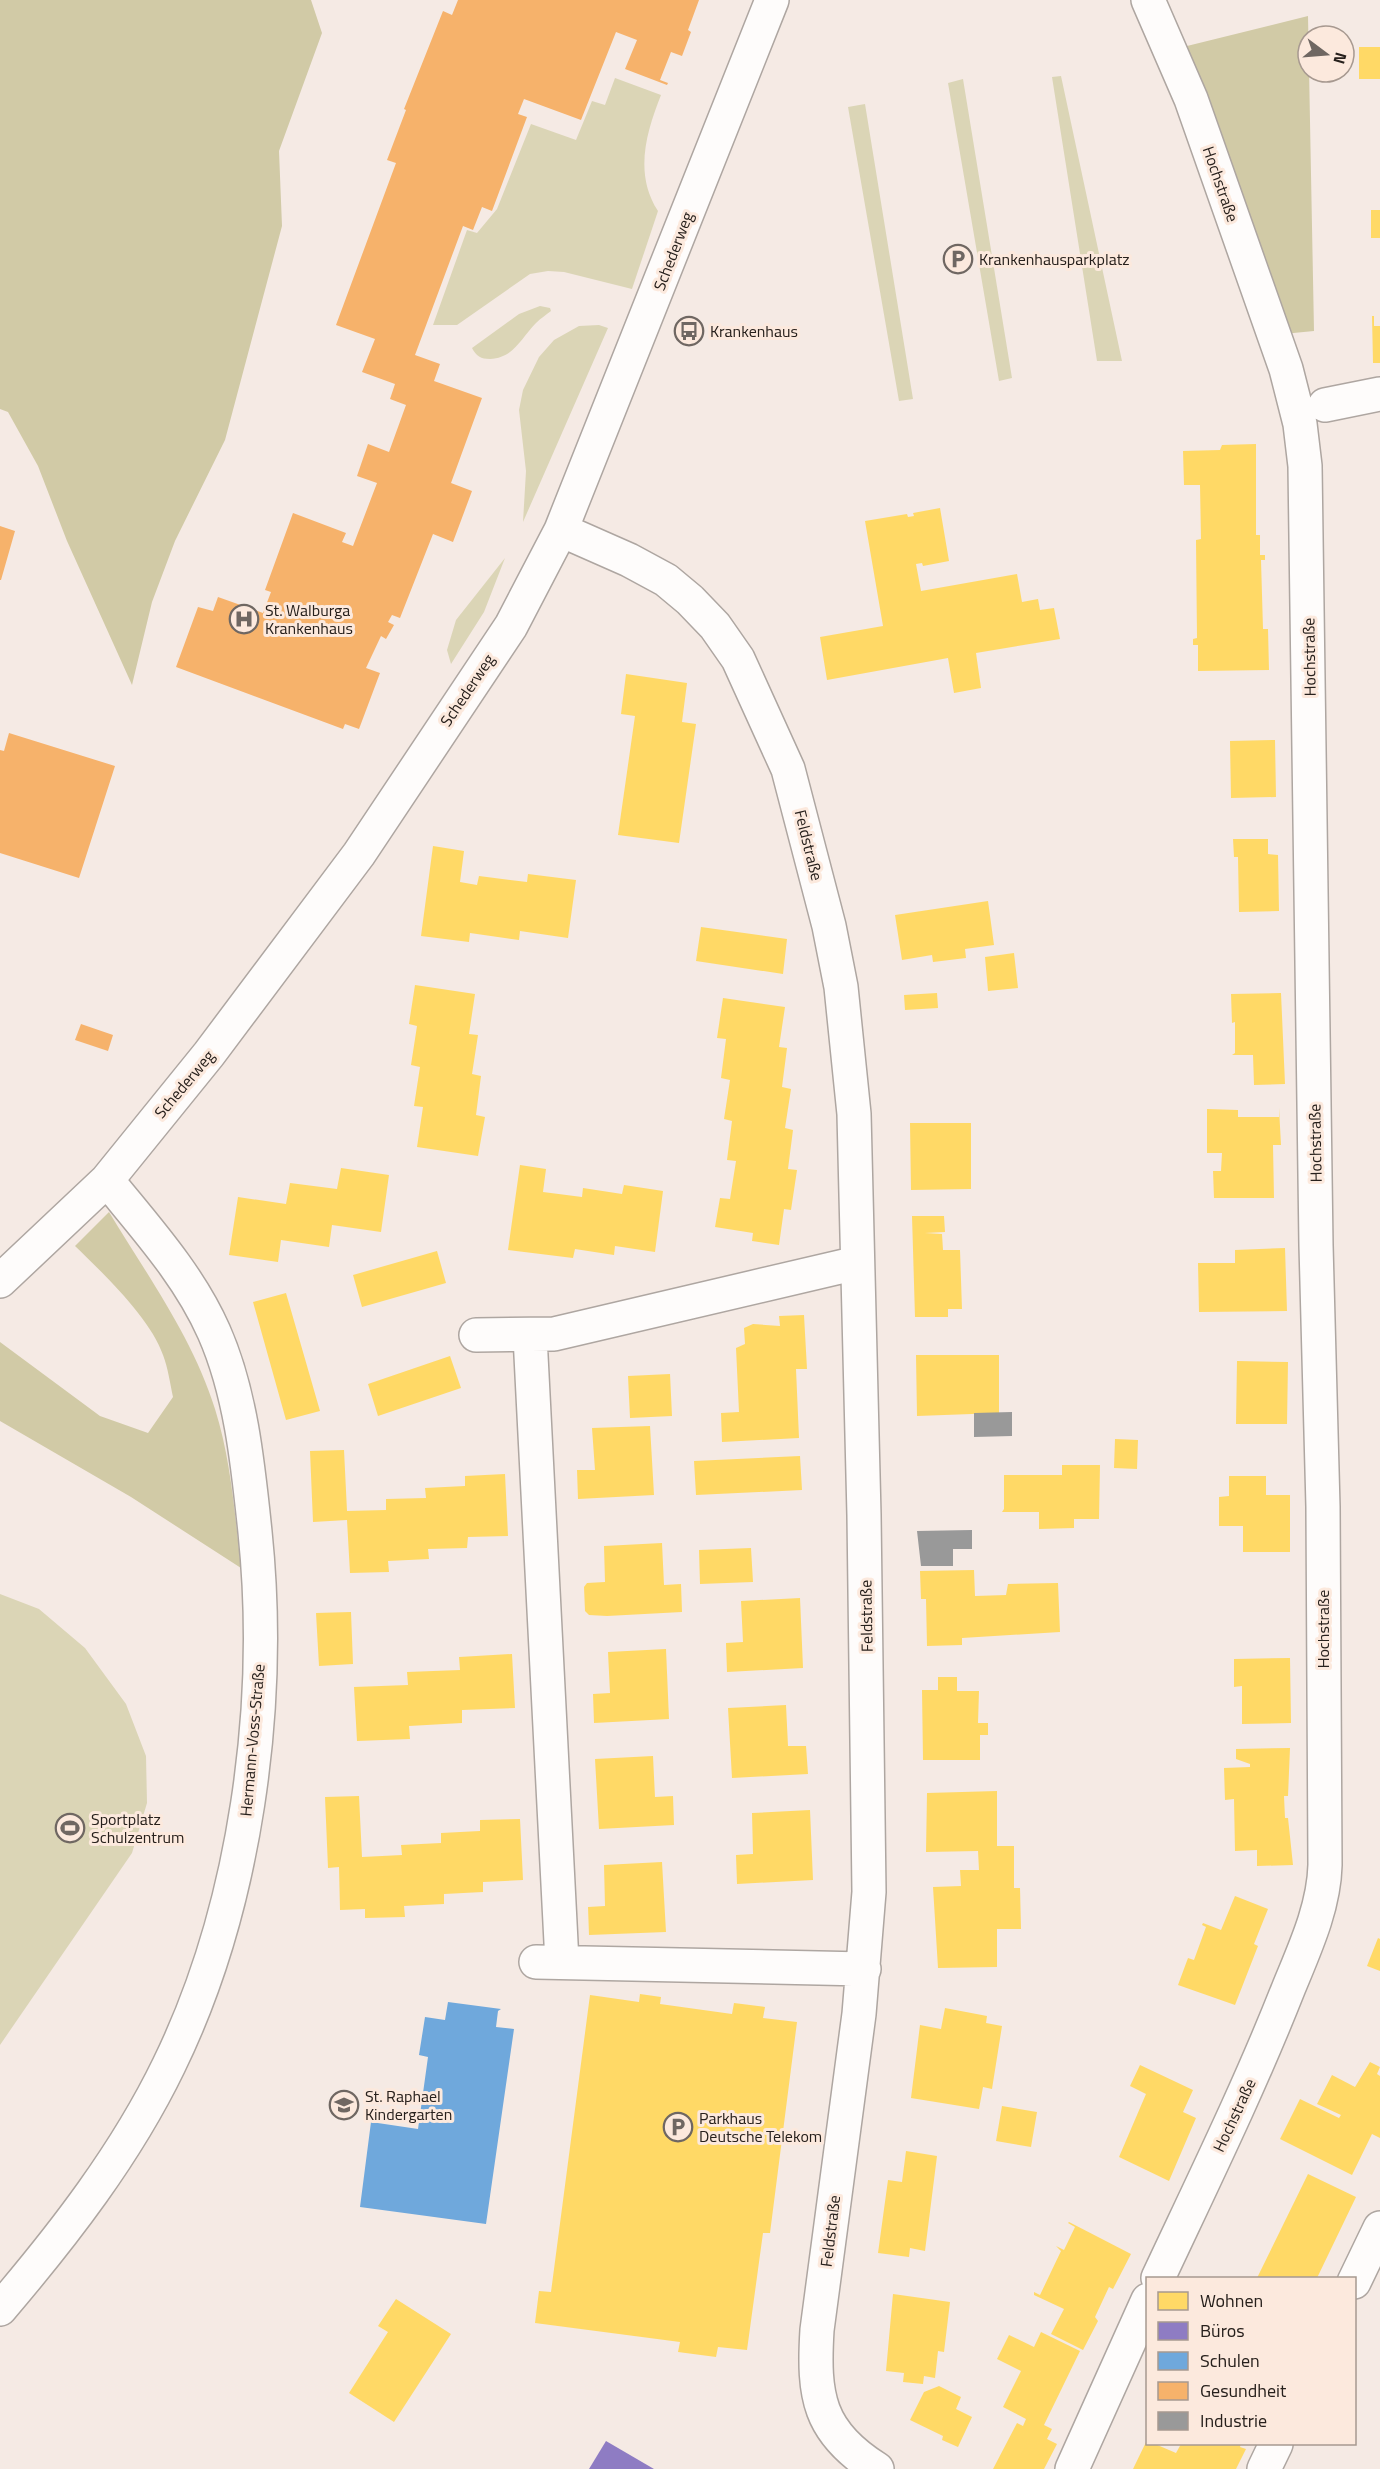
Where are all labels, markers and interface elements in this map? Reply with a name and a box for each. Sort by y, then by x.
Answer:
north arrow [1296,24,1356,84]
text: N [1327,49,1353,67]
street label: Hochstraße [1197,143,1245,225]
street label: Schederweg [647,208,699,294]
parking icon: Krankenhausparkplatz [942,243,974,275]
place label: Krankenhausparkplatz [979,247,1130,271]
bus stop icon: Krankenhaus [673,315,705,347]
place label: Krankenhaus [710,319,798,343]
place label: St. Walburga Krankenhaus [265,598,353,640]
hospital icon: St. Walburga Krankenhaus [228,603,260,635]
street label: Hochstraße [1296,617,1322,697]
street label: Schederweg [434,649,500,731]
street label: Feldstraße [789,807,829,883]
street label: Schederweg [148,1045,220,1123]
street label: Hochstraße [1302,1103,1328,1183]
street label: Feldstraße [853,1580,879,1652]
street label: Hochstraße [1311,1590,1335,1668]
street label: Hermann-Voss-Straße [233,1663,271,1817]
place label: Sportplatz Schulzentrum [91,1807,184,1849]
sports icon: Sportplatz Schulzentrum [54,1812,86,1844]
street label: Hochstraße [1207,2074,1261,2156]
place label: St. Raphael Kindergarten [365,2084,452,2126]
school or university icon: St. Raphael Kindergarten [328,2089,360,2121]
place label: Parkhaus Deutsche Telekom [699,2106,822,2148]
parking icon: Parkhaus Deutsche Telekom [662,2111,694,2143]
street label: Feldstraße [814,2194,846,2268]
legend [1146,2277,1356,2445]
text: Wohnen [1200,2287,1263,2314]
text: Büros [1200,2317,1245,2344]
text: Schulen [1200,2347,1260,2374]
text: Gesundheit [1200,2377,1287,2404]
text: Industrie [1200,2407,1267,2434]

